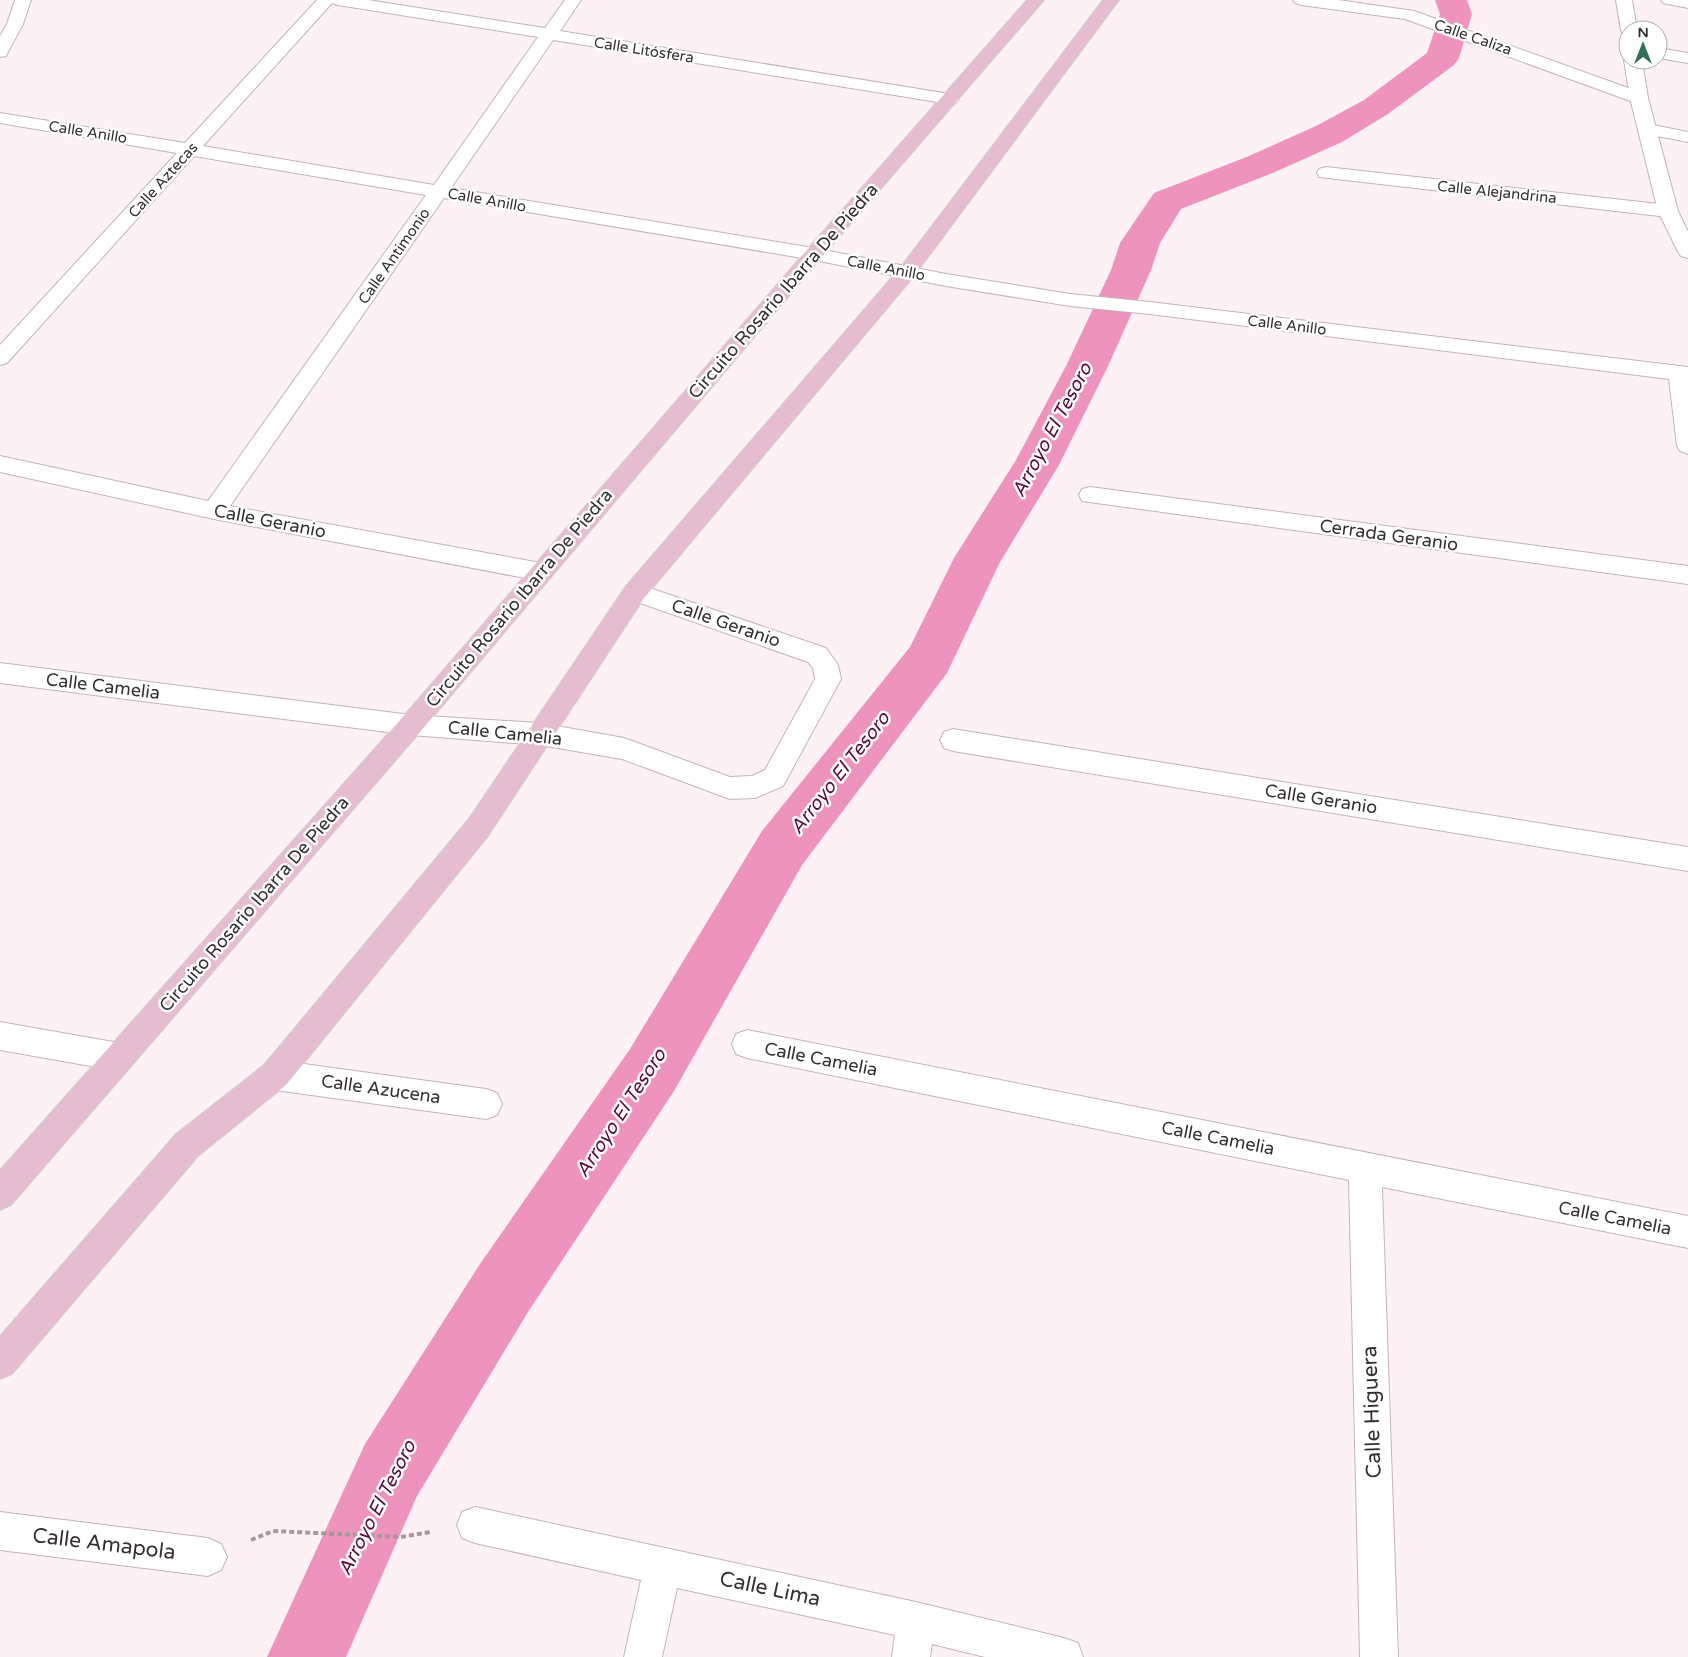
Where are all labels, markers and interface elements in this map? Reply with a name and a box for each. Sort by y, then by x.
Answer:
street label: Calle Caliza [1432,15,1514,59]
north arrow [1618,20,1668,70]
text: N [1637,24,1649,41]
street label: Calle Litósfera [593,33,695,67]
street label: Calle Anillo [47,117,129,147]
street label: Calle Aztecas [124,139,202,221]
street label: Calle Alejandrina [1436,177,1558,207]
street label: Circuito Rosario Ibarra De Piedra [683,179,883,403]
street label: Calle Anillo [446,184,528,216]
street label: Calle Antimonio [354,205,434,307]
street label: Calle Anillo [845,252,927,284]
street label: Calle Anillo [1247,311,1327,339]
water label: Arroyo El Tesoro [1007,358,1097,501]
street label: Circuito Rosario Ibarra De Piedra [421,484,617,712]
street label: Calle Geranio [212,499,328,543]
street label: Cerrada Geranio [1318,514,1460,556]
street label: Calle Geranio [669,594,783,652]
street label: Calle Camelia [45,668,161,704]
water label: Arroyo El Tesoro [786,707,895,838]
street label: Calle Camelia [447,716,563,750]
street label: Calle Geranio [1263,779,1379,819]
street label: Circuito Rosario Ibarra De Piedra [154,792,354,1016]
street label: Calle Camelia [763,1037,879,1081]
water label: Arroyo El Tesoro [571,1044,671,1181]
street label: Calle Azucena [320,1070,442,1108]
street label: Calle Camelia [1160,1116,1276,1160]
street label: Calle Camelia [1557,1196,1673,1240]
street label: Calle Higuera [1357,1345,1387,1479]
water label: Arroyo El Tesoro [334,1436,421,1579]
street label: Calle Amapola [31,1523,177,1565]
street label: Calle Lima [717,1566,823,1612]

